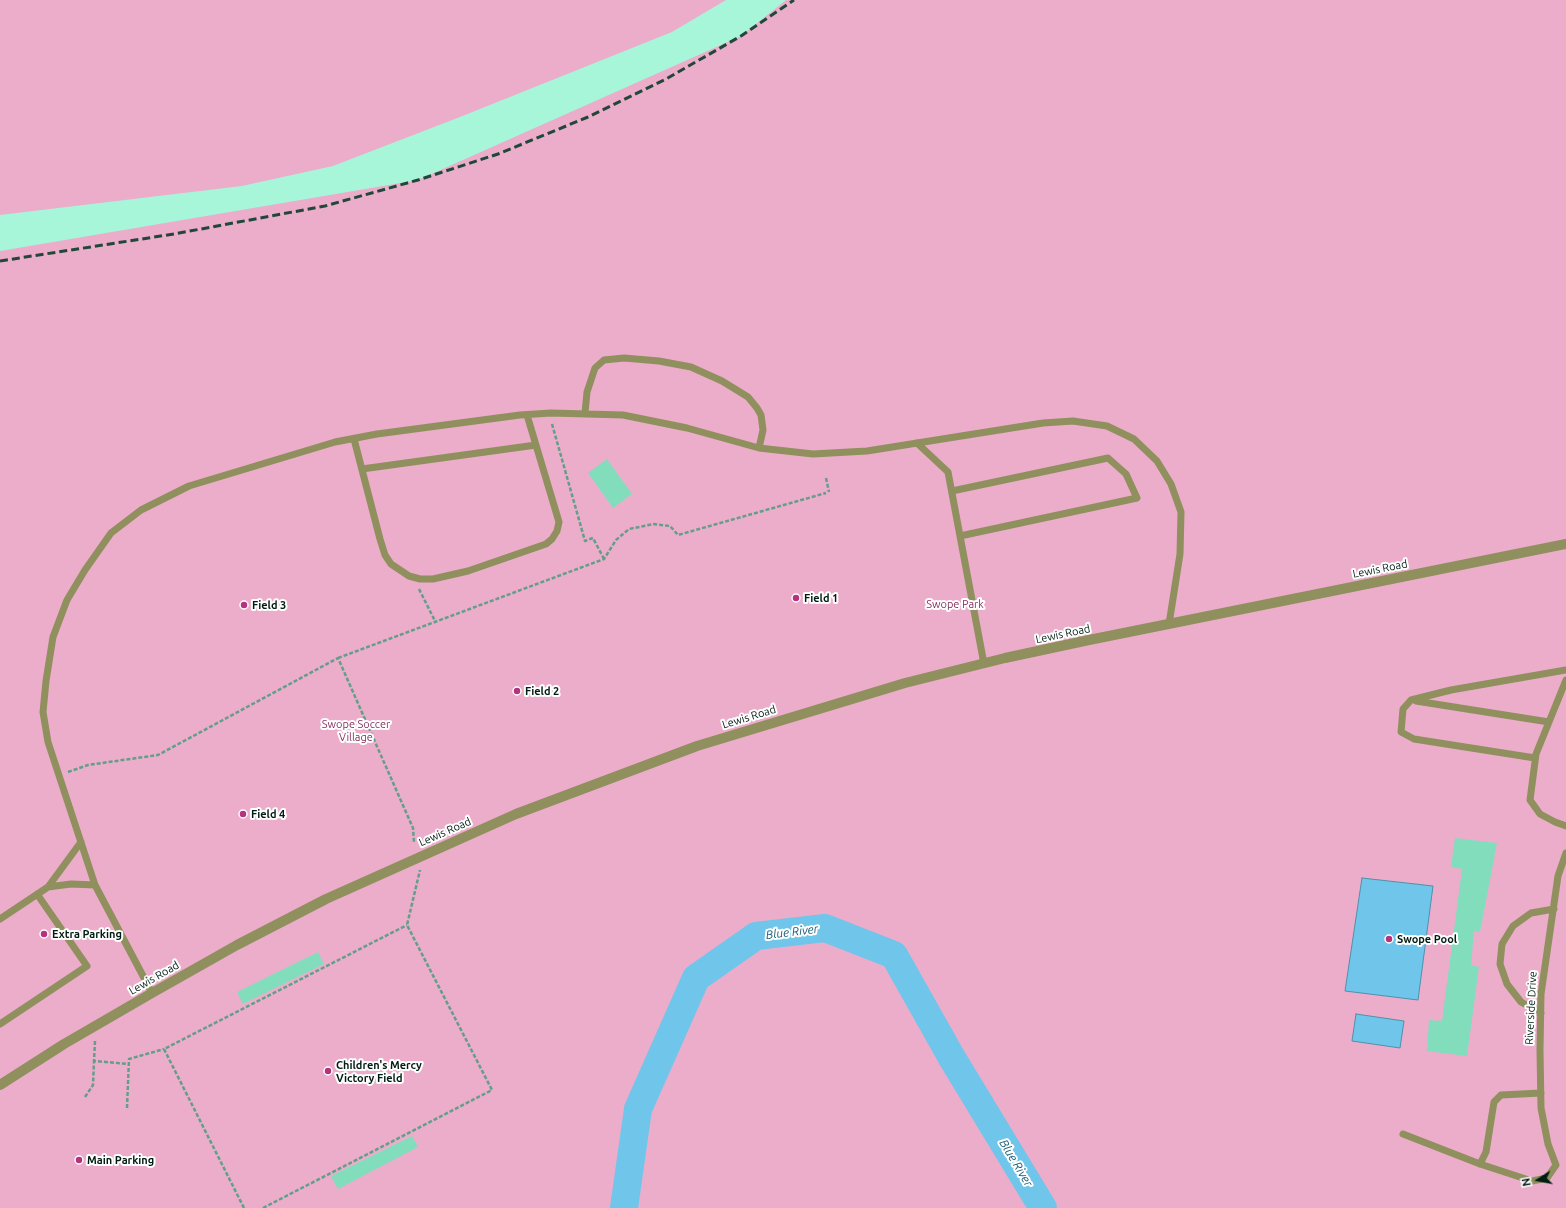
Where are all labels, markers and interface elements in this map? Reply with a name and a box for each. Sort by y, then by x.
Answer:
street label: Lewis Road [1351,557,1409,581]
place label: Field 1 [804,591,838,605]
marker: Field 1 [791,593,801,603]
park label: Swope Park [926,597,984,611]
place label: Field 3 [252,598,286,612]
marker: Field 3 [239,600,249,610]
street label: Lewis Road [1034,622,1092,646]
place label: Field 2 [525,684,559,698]
marker: Field 2 [512,686,522,696]
street label: Lewis Road [721,703,777,731]
park label: Swope Soccer Village [322,717,390,743]
place label: Field 4 [251,807,285,821]
marker: Field 4 [238,809,248,819]
street label: Lewis Road [417,815,473,849]
water label: Blue River [765,922,819,942]
place label: Extra Parking [52,927,122,941]
marker: Extra Parking [39,929,49,939]
place label: Swope Pool [1397,932,1457,946]
marker: Swope Pool [1384,934,1394,944]
street label: Lewis Road [127,958,181,998]
street label: Riverside Drive [1522,971,1540,1045]
place label: Children's Mercy Victory Field [336,1058,422,1084]
marker: Children's Mercy Victory Field [323,1066,333,1076]
water label: Blue River [996,1137,1036,1189]
place label: Main Parking [87,1153,154,1167]
marker: Main Parking [74,1155,84,1165]
north arrow [1518,1160,1558,1200]
text: N [1520,1177,1533,1187]

